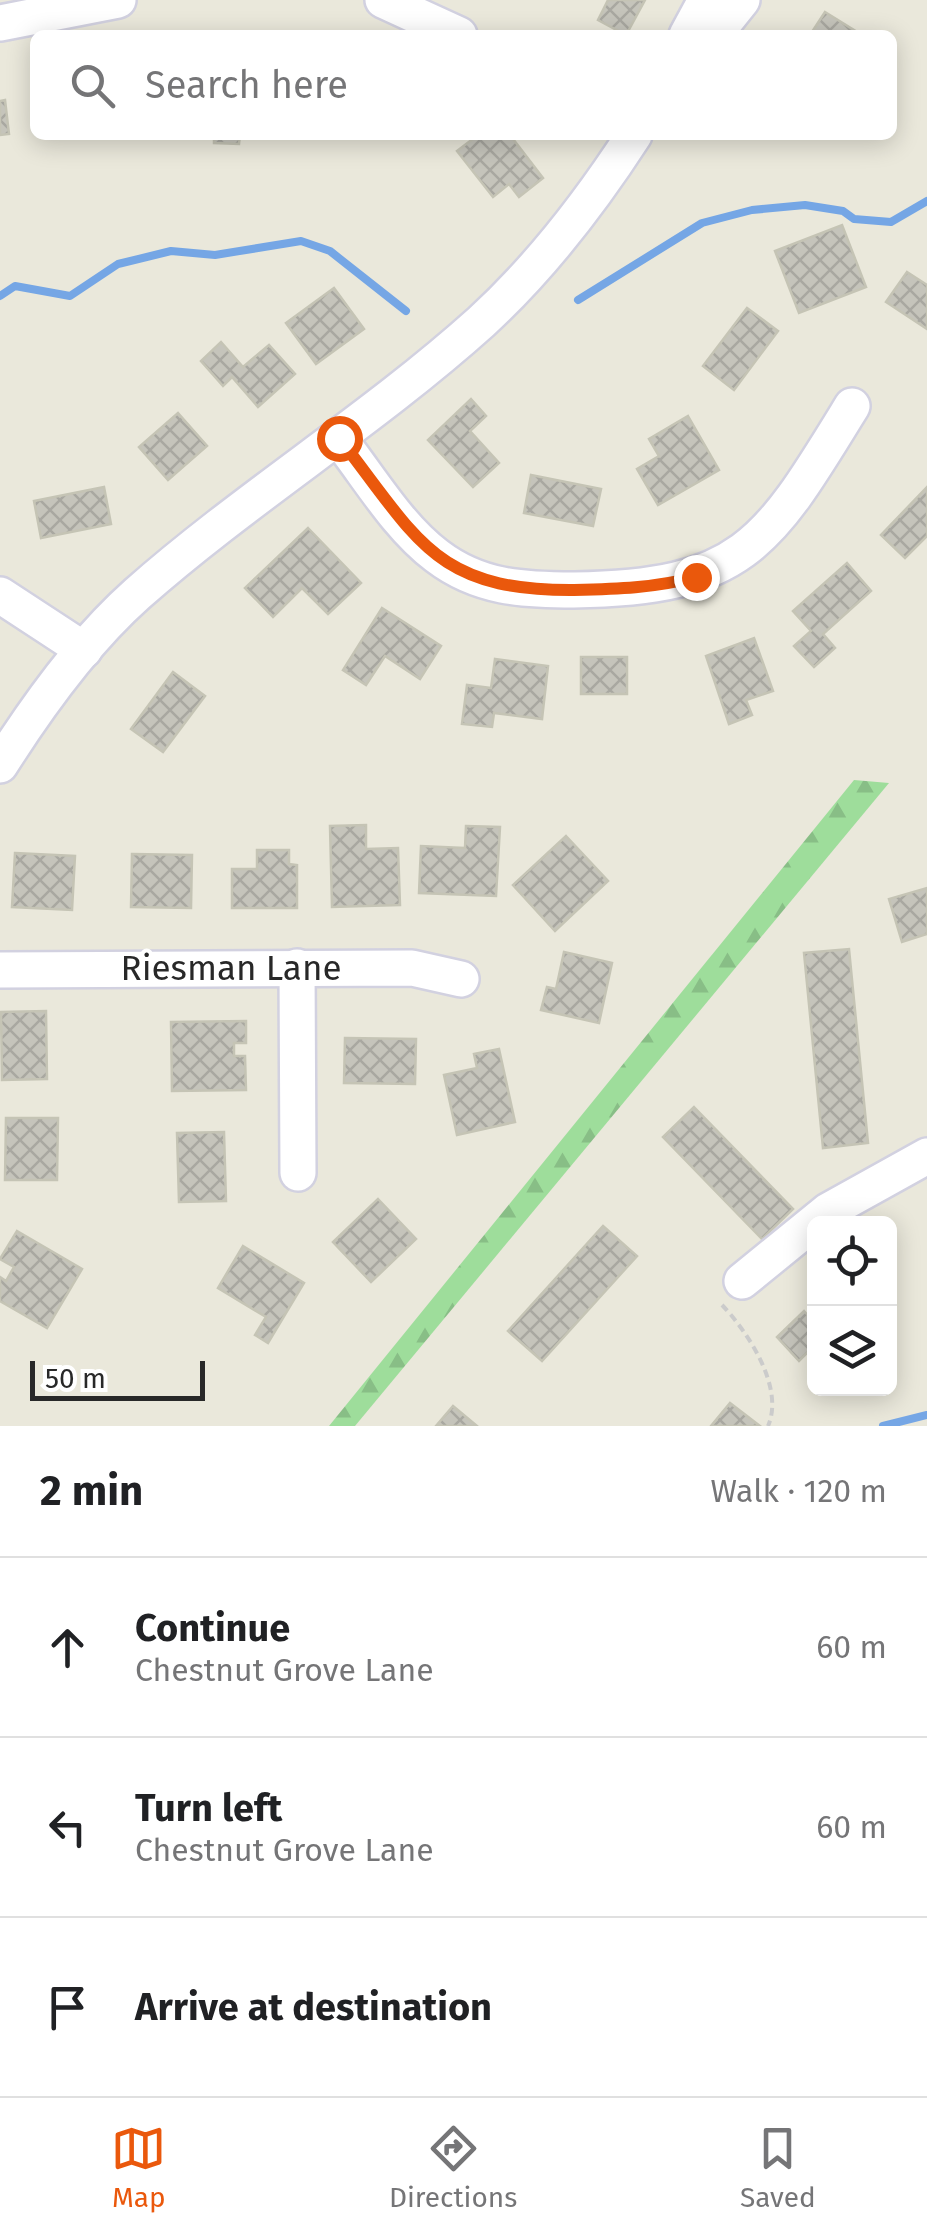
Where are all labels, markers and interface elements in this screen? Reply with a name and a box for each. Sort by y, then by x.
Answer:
search box [30,30,897,140]
icon: search [65,58,120,113]
text: Search here [145,62,348,108]
route start [317,416,363,462]
route end [674,555,720,601]
street label: Riesman Lane [121,947,342,989]
map controls [807,1216,897,1396]
button: locate [807,1216,897,1306]
button: layers [807,1306,897,1396]
scale bar [30,1356,205,1400]
text: 50 m [45,1362,106,1395]
text: 2 min [40,1466,143,1516]
text: Walk · 120 m [711,1472,887,1510]
text: Continue [135,1605,290,1651]
icon: ahead [40,1620,95,1675]
text: 60 m [816,1628,887,1666]
text: Chestnut Grove Lane [135,1651,434,1689]
text: Turn left [135,1785,282,1831]
icon: left [40,1800,95,1855]
text: 60 m [816,1808,887,1846]
text: Chestnut Grove Lane [135,1831,434,1869]
icon: arrive [40,1980,95,2035]
text: Arrive at destination [135,1984,492,2030]
tab: Map [111,2121,166,2214]
tab: Directions [389,2121,517,2214]
tab: Saved [740,2121,816,2214]

